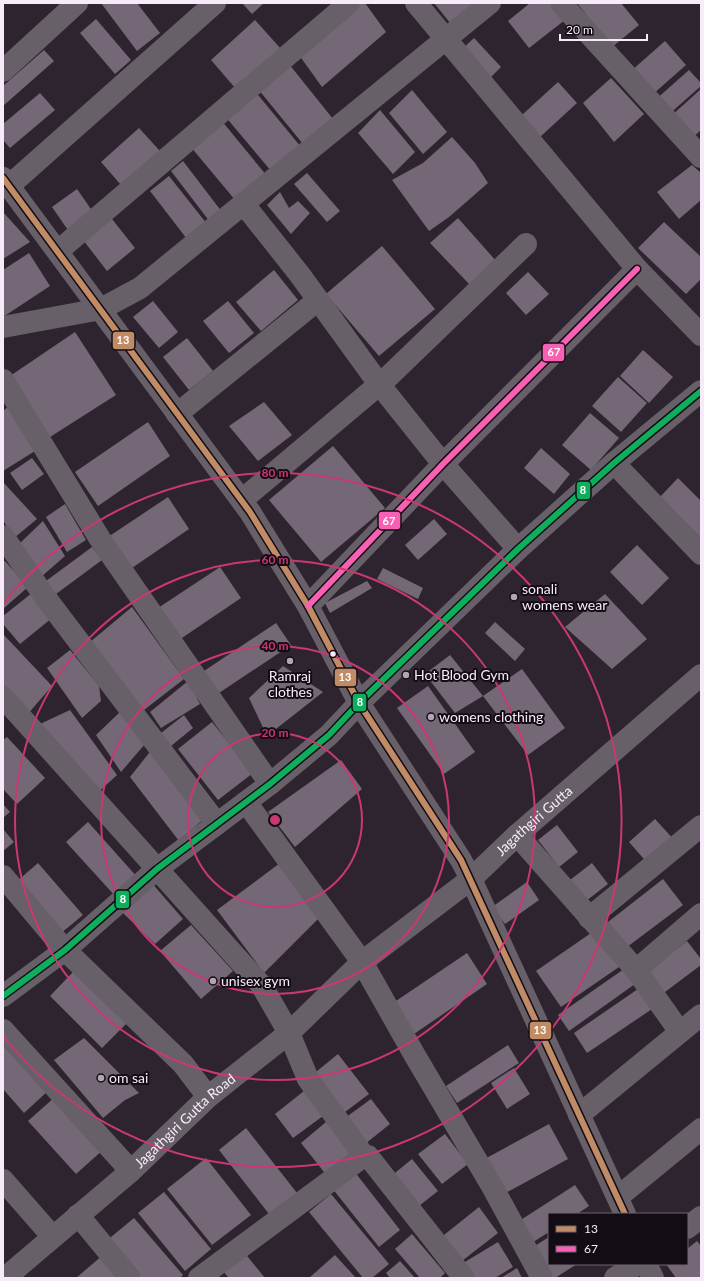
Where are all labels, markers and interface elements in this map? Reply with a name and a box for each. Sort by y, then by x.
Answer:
scale bar [560,16,647,42]
text: 20 m [566,22,593,37]
line badge: 13 [112,331,135,350]
text: 13 [117,333,129,346]
line badge: 67 [542,343,565,362]
text: 67 [548,345,560,358]
text: 80 m [262,465,288,480]
line badge: 8 [576,481,591,500]
text: 8 [580,483,586,496]
line badge: 67 [378,511,401,530]
text: 67 [383,514,395,527]
text: 60 m [262,552,288,567]
place label: sonali womens wear [522,580,607,613]
marker: sonali womens wear [509,592,519,602]
text: 40 m [262,638,288,653]
unlabelled marker [328,649,338,659]
marker: Ramraj clothes [285,656,295,666]
place label: Hot Blood Gym [414,666,509,683]
place label: Ramraj clothes [268,667,312,700]
line badge: 13 [334,668,357,687]
text: 13 [339,670,351,683]
marker: Hot Blood Gym [401,670,411,680]
line badge: 8 [352,693,367,712]
text: 8 [357,695,363,708]
place label: womens clothing [439,708,543,725]
marker: womens clothing [426,712,436,722]
text: 20 m [262,725,288,740]
street label: Jagathgiri Gutta [492,782,576,859]
centre of rings [268,813,282,827]
line badge: 8 [115,890,130,909]
text: 8 [120,892,126,905]
place label: unisex gym [221,972,290,989]
marker: unisex gym [208,976,218,986]
line badge: 13 [529,1021,552,1040]
text: 13 [534,1023,546,1036]
place label: om sai [109,1069,148,1086]
street label: Jagathgiri Gutta Road [130,1070,239,1171]
marker: om sai [96,1073,106,1083]
legend [548,1213,688,1265]
text: 13 [584,1221,598,1236]
text: 67 [584,1241,598,1256]

